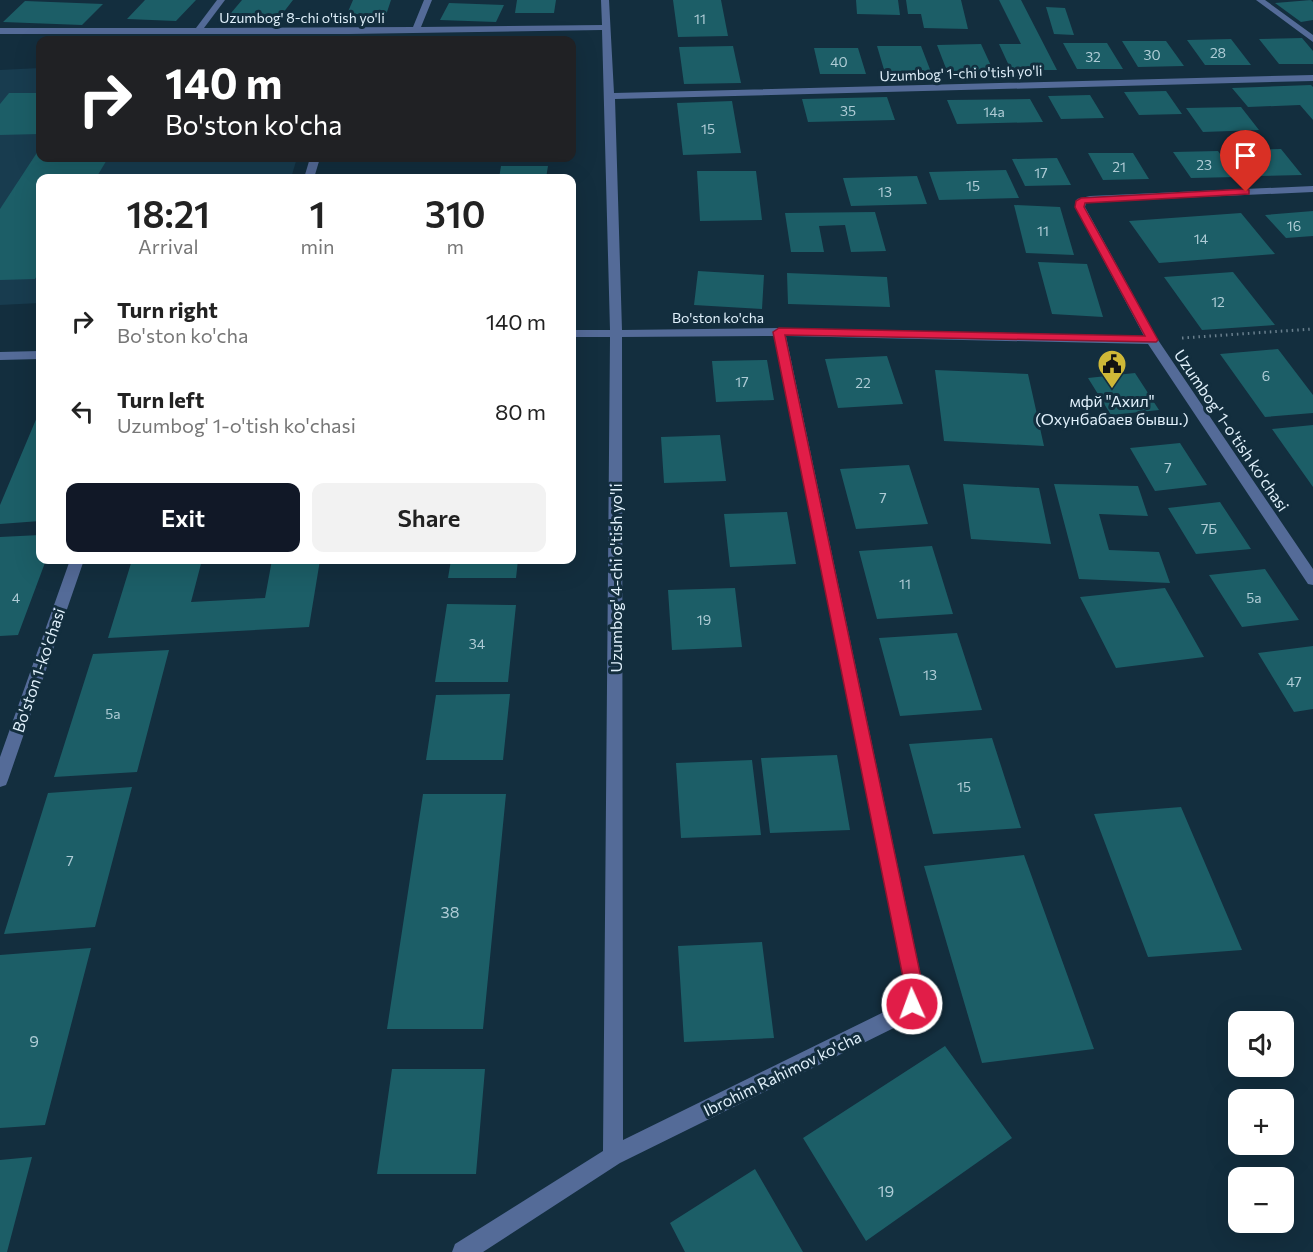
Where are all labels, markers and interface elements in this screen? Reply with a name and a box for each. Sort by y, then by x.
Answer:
street label: Uzumbog' 8-chi o'tish yo'li [219,9,385,26]
house number: 11 [694,10,706,27]
house number: 28 [1210,44,1226,61]
house number: 30 [1143,46,1161,63]
house number: 32 [1085,48,1101,65]
house number: 40 [830,53,848,70]
text: 140 m [165,56,282,108]
icon: right [66,60,144,138]
street label: Uzumbog' 1-chi o'tish yo'li [879,62,1043,84]
house number: 35 [840,102,856,119]
house number: 14а [983,103,1005,120]
text: Bo'ston ko'cha [165,108,342,141]
house number: 15 [701,120,715,137]
pin [1220,130,1271,192]
icon: arrive [1229,139,1262,172]
house number: 23 [1196,156,1212,173]
house number: 21 [1112,158,1126,175]
house number: 17 [1034,164,1048,181]
house number: 15 [966,177,980,194]
house number: 13 [878,183,892,200]
text: 18:21 [126,191,210,235]
text: 1 [309,191,326,235]
text: 310 [425,191,486,235]
house number: 16 [1287,217,1301,234]
house number: 11 [1037,222,1049,239]
house number: 14 [1194,230,1209,247]
text: Arrival [138,234,199,258]
text: min [300,234,335,258]
text: m [447,234,464,258]
house number: 12 [1211,293,1225,310]
text: Turn right [117,296,218,323]
icon: right [66,305,99,338]
text: 140 m [486,308,546,335]
street label: Bo'ston ko'cha [672,309,764,326]
text: Bo'ston ko'cha [117,323,248,347]
street label: Uzumbog' 1-o'tish ko'chasi [1171,345,1293,515]
public building icon: мфй "Ахил" (Охунбабаев бывш.) [1096,348,1128,390]
house number: 6 [1262,367,1270,384]
house number: 17 [735,373,749,390]
house number: 22 [855,374,871,391]
text: Turn left [117,386,204,413]
place label: мфй "Ахил" (Охунбабаев бывш.) [1035,391,1189,428]
icon: left [66,395,99,428]
text: 80 m [495,398,546,425]
text: Uzumbog' 1-o'tish ko'chasi [117,413,356,437]
house number: 7 [1164,459,1172,476]
button: Exit [66,483,300,552]
button: Share [312,483,546,552]
street label: Uzumbog' 4-chi o'tish yo'li [606,483,625,673]
house number: 7 [879,489,887,506]
house number: 7Б [1201,520,1217,537]
house number: 11 [899,575,911,592]
house number: 4 [12,589,21,606]
house number: 5a [1246,589,1262,606]
street label: Bo'ston 1-ko'chasi [8,605,68,735]
house number: 19 [697,611,711,628]
house number: 34 [469,635,486,652]
house number: 13 [923,666,937,683]
house number: 47 [1286,673,1302,690]
house number: 5a [105,705,121,722]
house number: 15 [957,778,971,795]
house number: 7 [66,852,74,869]
house number: 38 [441,902,459,921]
position arrow [880,972,944,1036]
map controls [1228,1011,1294,1233]
button: sound [1228,1011,1294,1077]
street label: Ibrohim Rahimov ko'cha [700,1026,864,1120]
house number: 9 [29,1031,39,1050]
button: + [1228,1089,1294,1155]
button: − [1228,1167,1294,1233]
house number: 19 [878,1181,894,1200]

